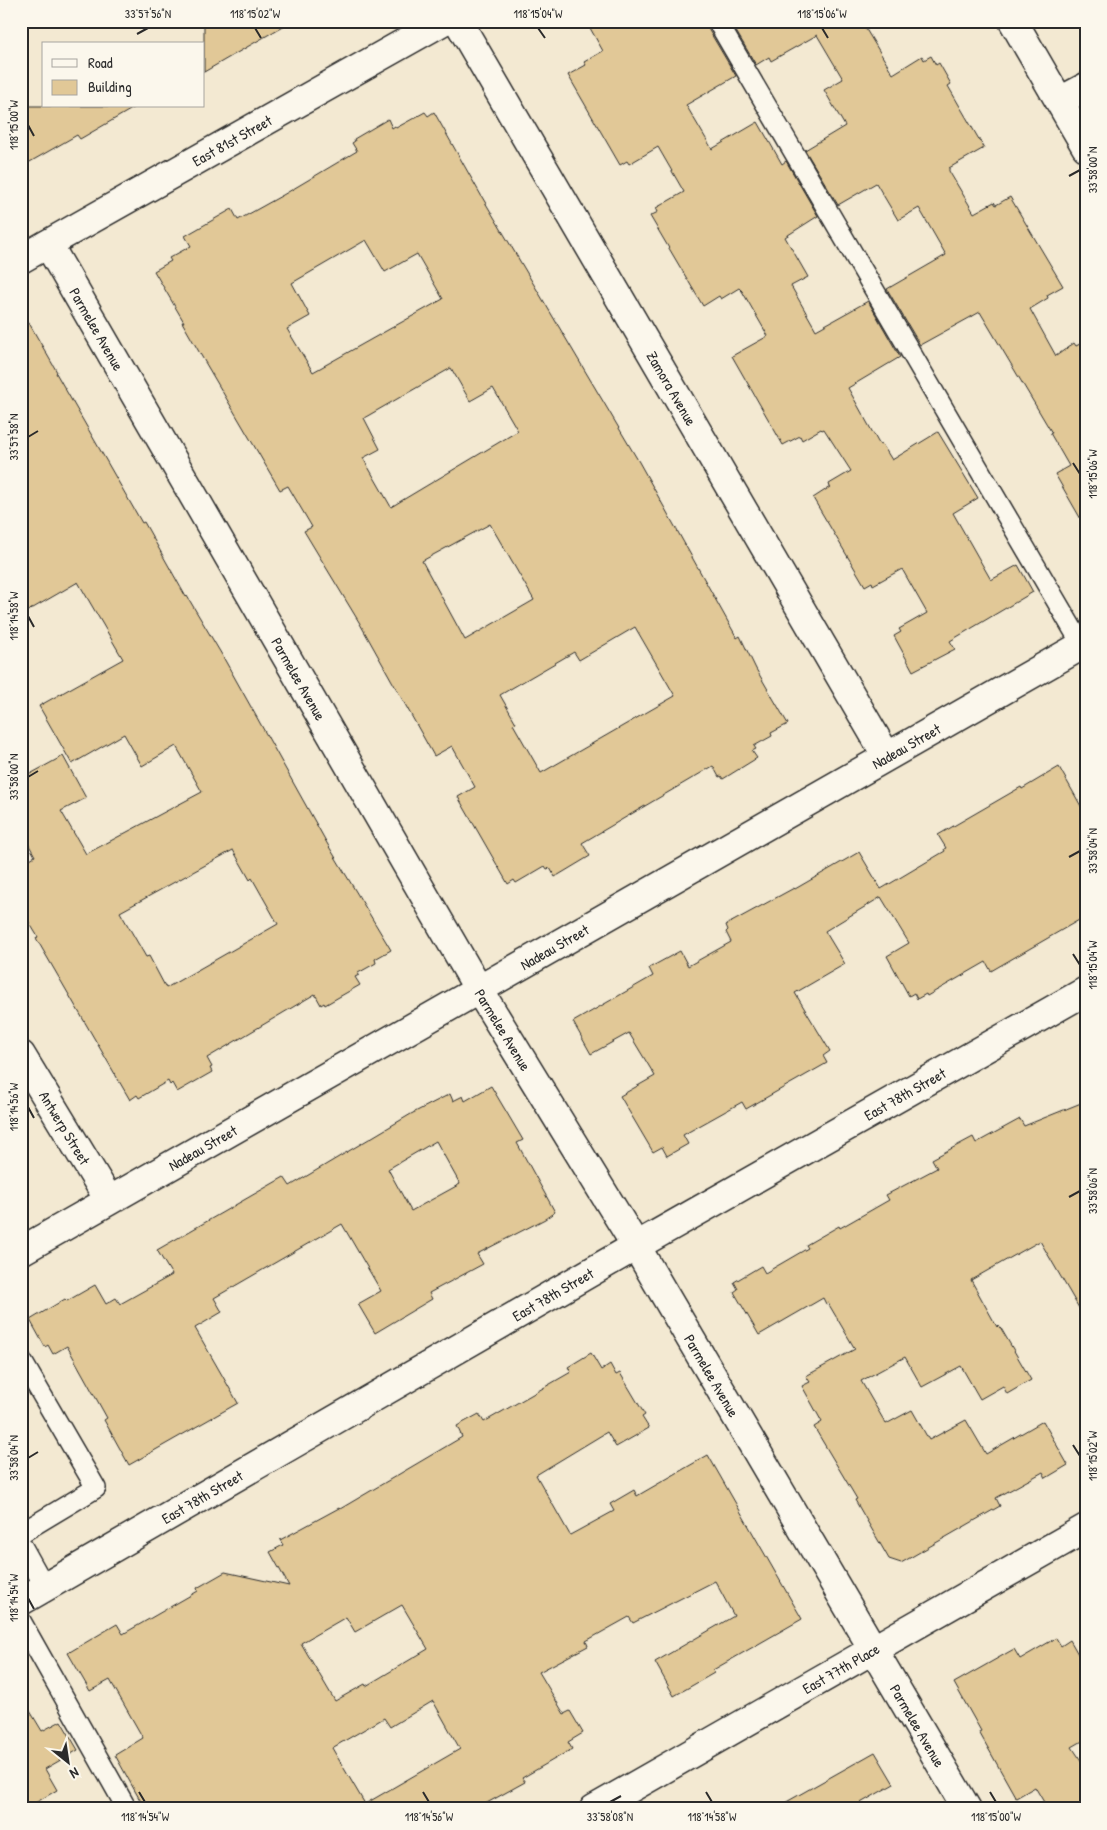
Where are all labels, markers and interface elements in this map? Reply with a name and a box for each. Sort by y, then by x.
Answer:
text: 33°57'56"N [125,5,171,22]
text: 118°15'02"W [230,5,281,22]
text: 118°15'04"W [514,5,563,22]
text: 118°15'06"W [797,5,847,22]
legend [42,42,205,108]
text: Road [88,52,113,73]
text: Building [88,76,132,97]
text: 118°15'00"W [5,99,22,150]
street label: East 81st Street [188,109,276,171]
text: 33°58'00"N [1084,147,1101,193]
street label: Parmelee Avenue [65,284,129,374]
street label: Zamora Avenue [642,347,702,429]
text: 33°57'58"N [5,414,22,460]
text: 118°15'06"W [1084,449,1101,499]
text: 118°14'58"W [5,591,22,640]
street label: Parmelee Avenue [267,633,331,724]
street label: Nadeau Street [868,717,945,774]
text: 33°58'00"N [5,754,22,800]
text: 33°58'04"N [1084,828,1101,874]
street label: Nadeau Street [516,918,593,975]
text: 118°15'04"W [1084,940,1101,990]
street label: Parmelee Avenue [470,985,536,1075]
street label: East 78th Street [860,1062,950,1125]
text: 118°14'56"W [5,1082,22,1131]
street label: Antwerp Street [35,1087,96,1169]
street label: Nadeau Street [164,1119,241,1175]
text: 33°58'06"N [1084,1168,1101,1214]
street label: East 78th Street [508,1262,598,1326]
street label: Parmelee Avenue [680,1330,745,1421]
text: 118°15'02"W [1084,1430,1101,1481]
text: 33°58'04"N [5,1435,22,1481]
street label: East 78th Street [157,1464,247,1528]
text: 118°14'54"W [5,1573,22,1622]
street label: East 77th Place [798,1638,883,1699]
street label: Parmelee Avenue [885,1680,950,1771]
north arrow [42,1738,92,1788]
text: N [66,1764,83,1784]
text: 118°14'54"W [121,1808,170,1825]
text: 118°14'56"W [405,1808,454,1825]
text: 33°58'08"N [587,1808,633,1825]
text: 118°14'58"W [688,1808,737,1825]
text: 118°15'00"W [971,1808,1022,1825]

